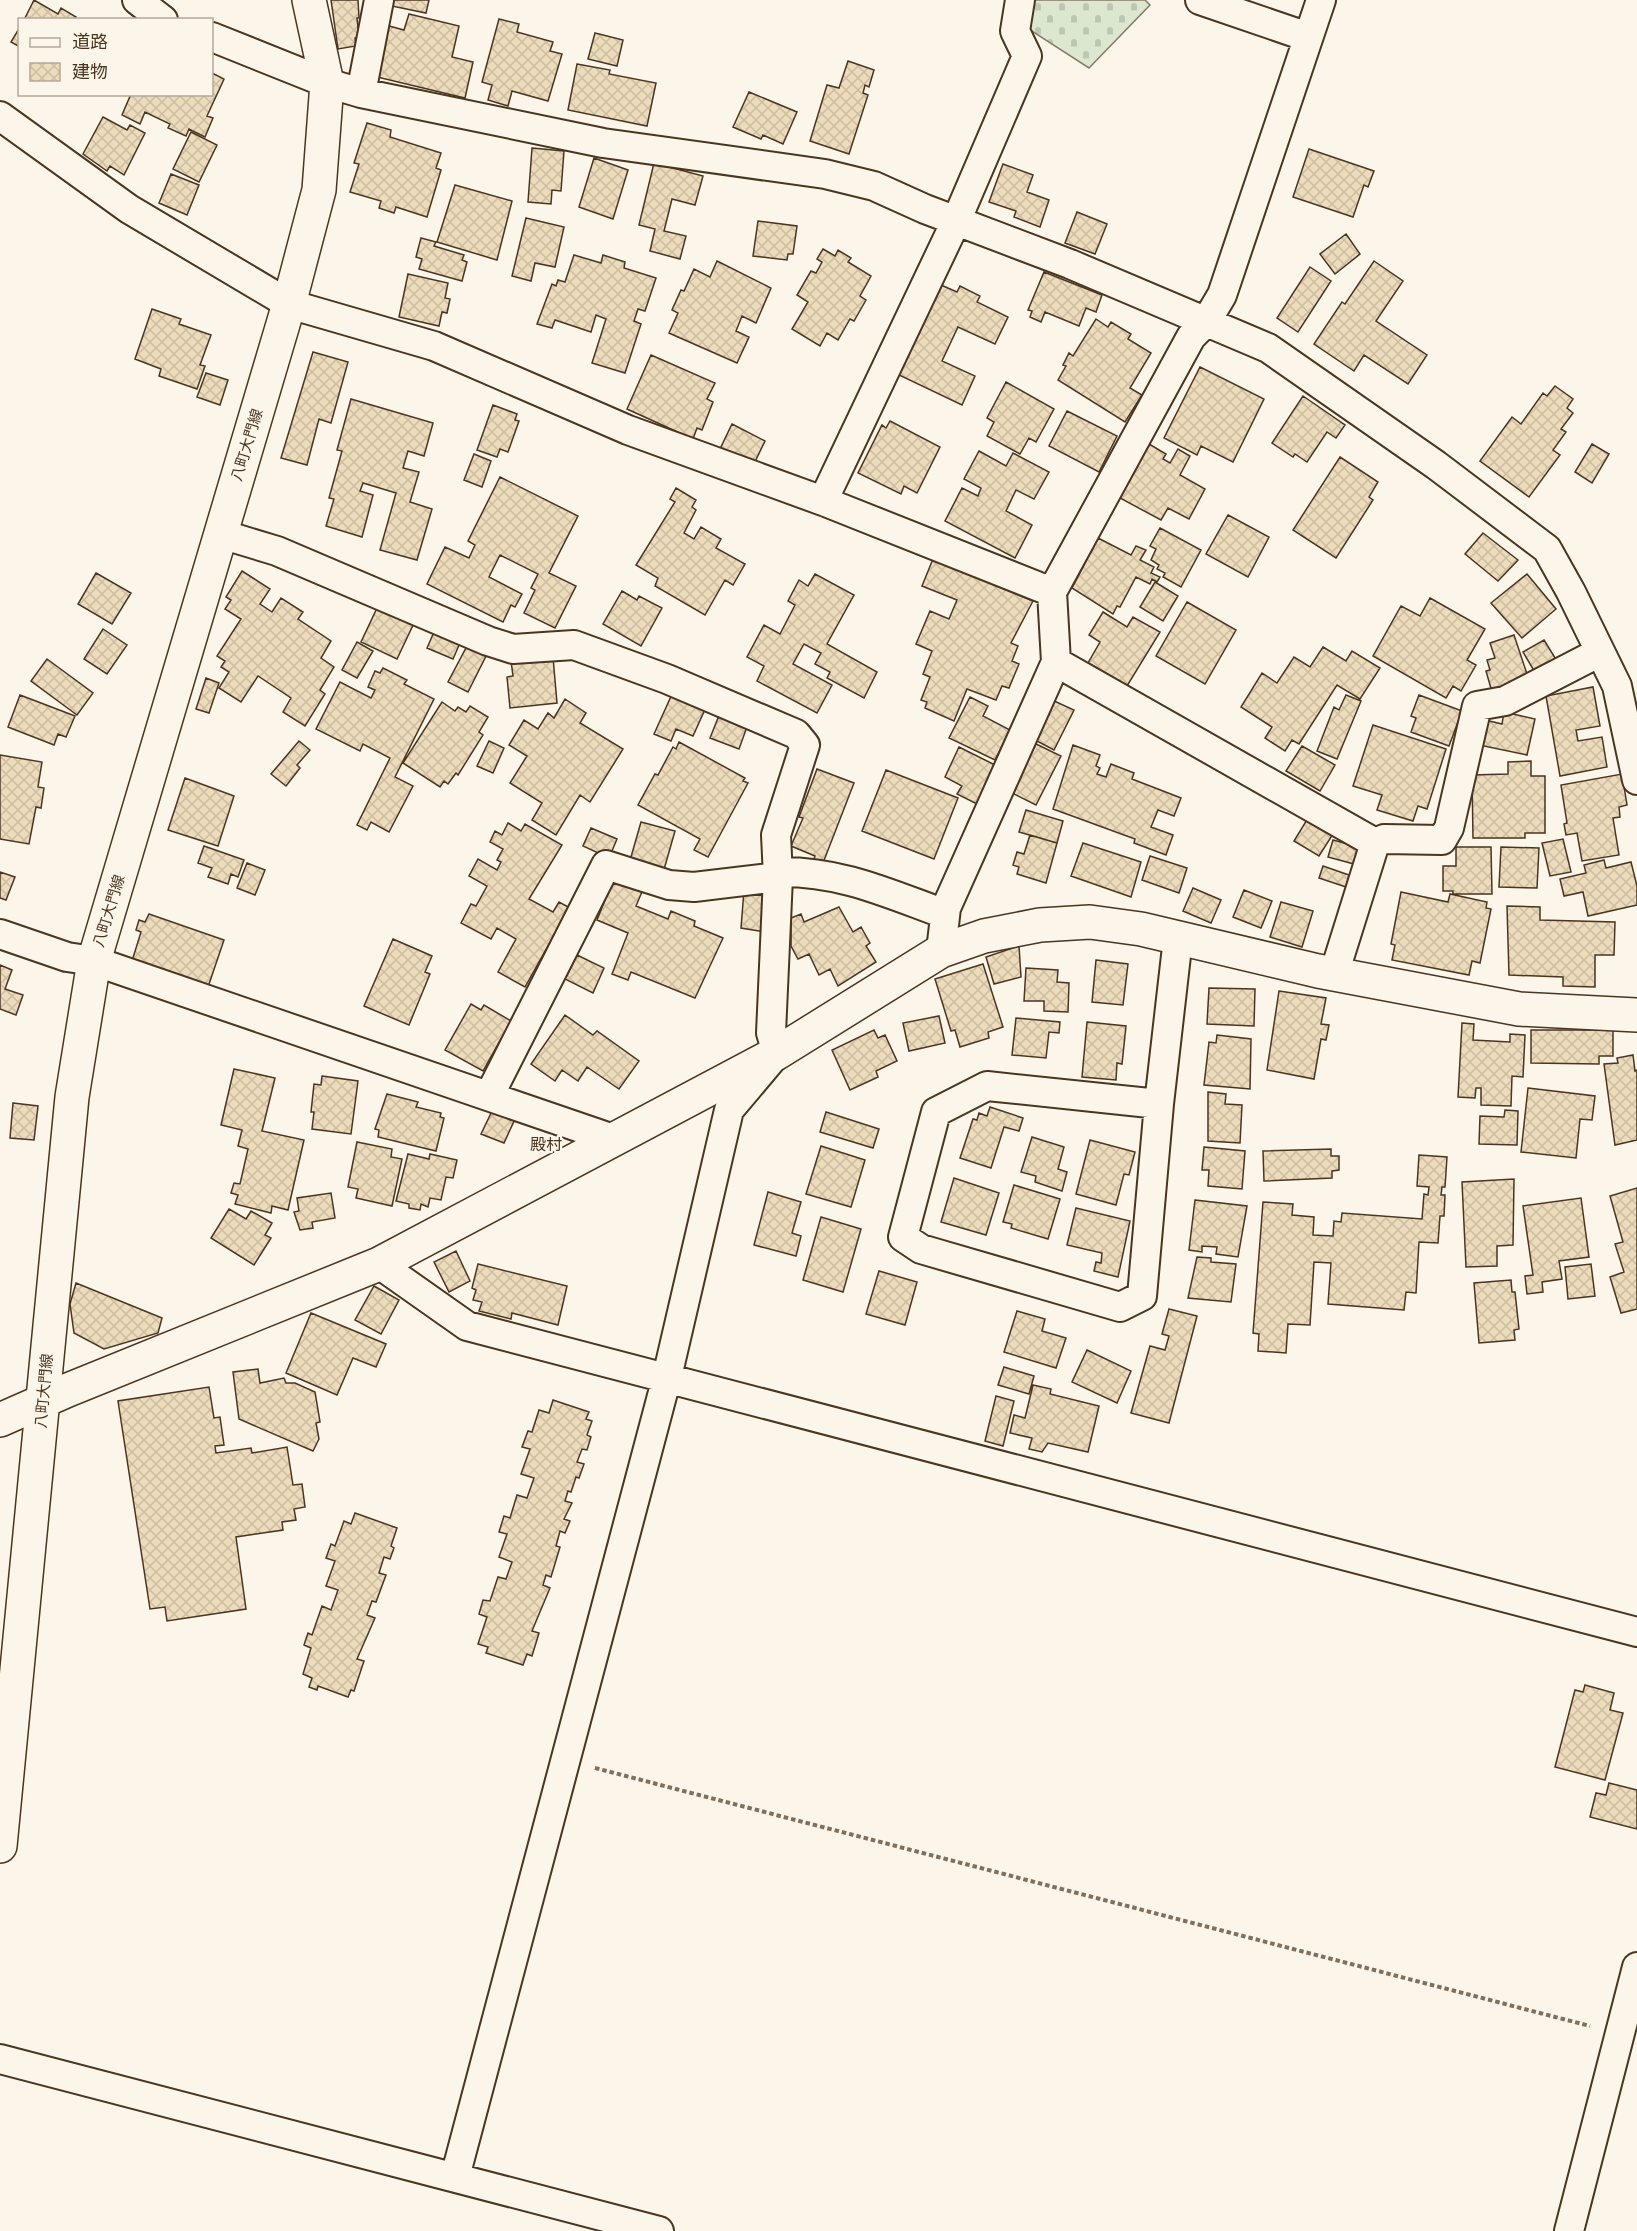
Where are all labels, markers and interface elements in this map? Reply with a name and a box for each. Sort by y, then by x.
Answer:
legend [18,18,213,96]
text: 道路 [72,30,108,54]
text: 建物 [72,60,108,84]
street label: 八町大門線 [226,406,268,484]
street label: 八町大門線 [88,872,130,950]
district label: 殿村 [530,1134,562,1155]
street label: 八町大門線 [31,1353,57,1429]

